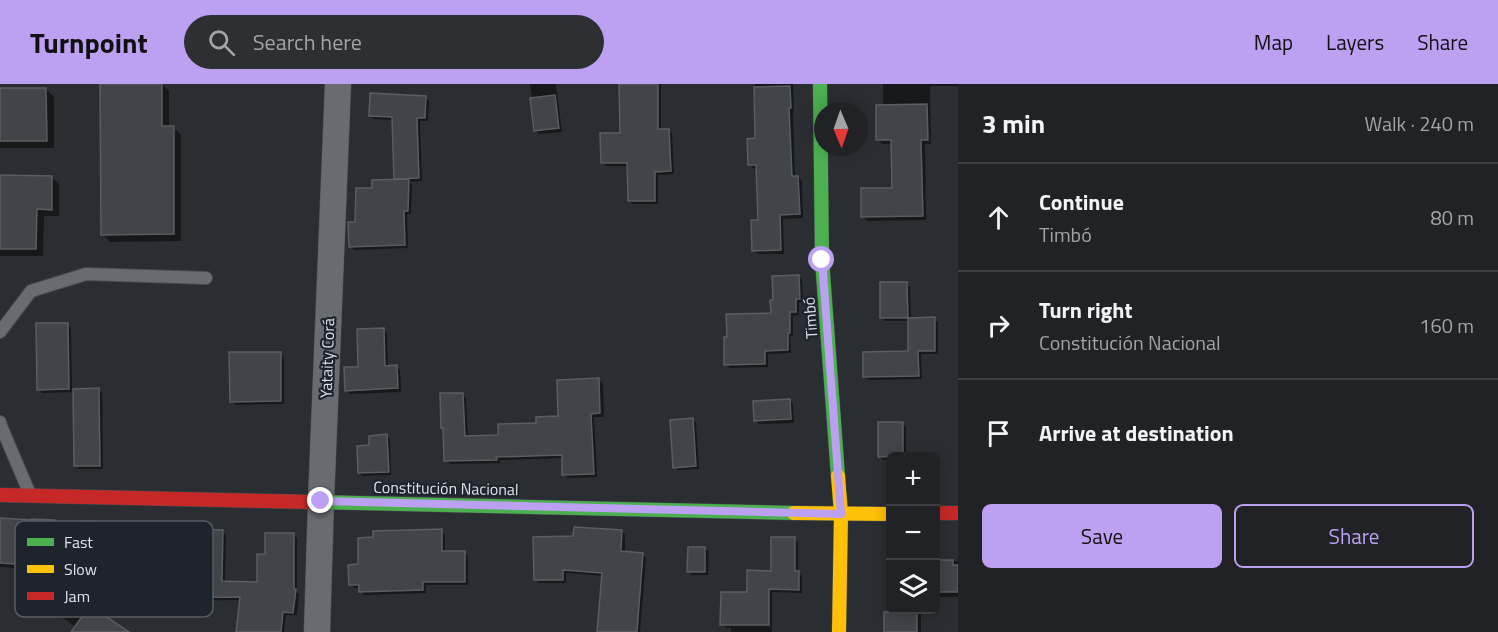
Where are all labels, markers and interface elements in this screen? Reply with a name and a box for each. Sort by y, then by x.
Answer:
search box [184,15,604,69]
text: Turnpoint [30,21,148,64]
text: Search here [253,25,362,59]
icon: search [205,26,238,59]
text: Map [1254,26,1293,58]
text: Layers [1326,26,1384,58]
text: Share [1417,26,1468,58]
north arrow [814,102,868,156]
text: 3 min [982,104,1045,143]
text: Walk · 240 m [1365,108,1474,139]
text: Continue [1039,185,1124,219]
icon: ahead [982,201,1015,234]
text: 80 m [1430,202,1474,233]
text: Timbó [1039,219,1092,250]
route start [808,246,834,272]
text: Turn right [1039,293,1133,327]
street label: Timbó [797,296,823,340]
icon: right [982,309,1015,342]
text: 160 m [1419,310,1474,341]
street label: Yataity Corá [314,318,340,398]
text: Constitución Nacional [1039,327,1221,358]
text: Arrive at destination [1039,416,1234,450]
icon: arrive [982,417,1015,450]
map controls [886,452,940,614]
button: + [886,452,940,506]
street label: Constitución Nacional [373,475,519,501]
route end [307,487,333,513]
button: Save [982,504,1222,568]
button: Share [1234,504,1474,568]
button: − [886,506,940,560]
legend [15,521,213,617]
text: Fast [64,530,93,554]
text: Slow [64,557,97,581]
button: layers [886,560,940,614]
text: Jam [64,584,90,608]

